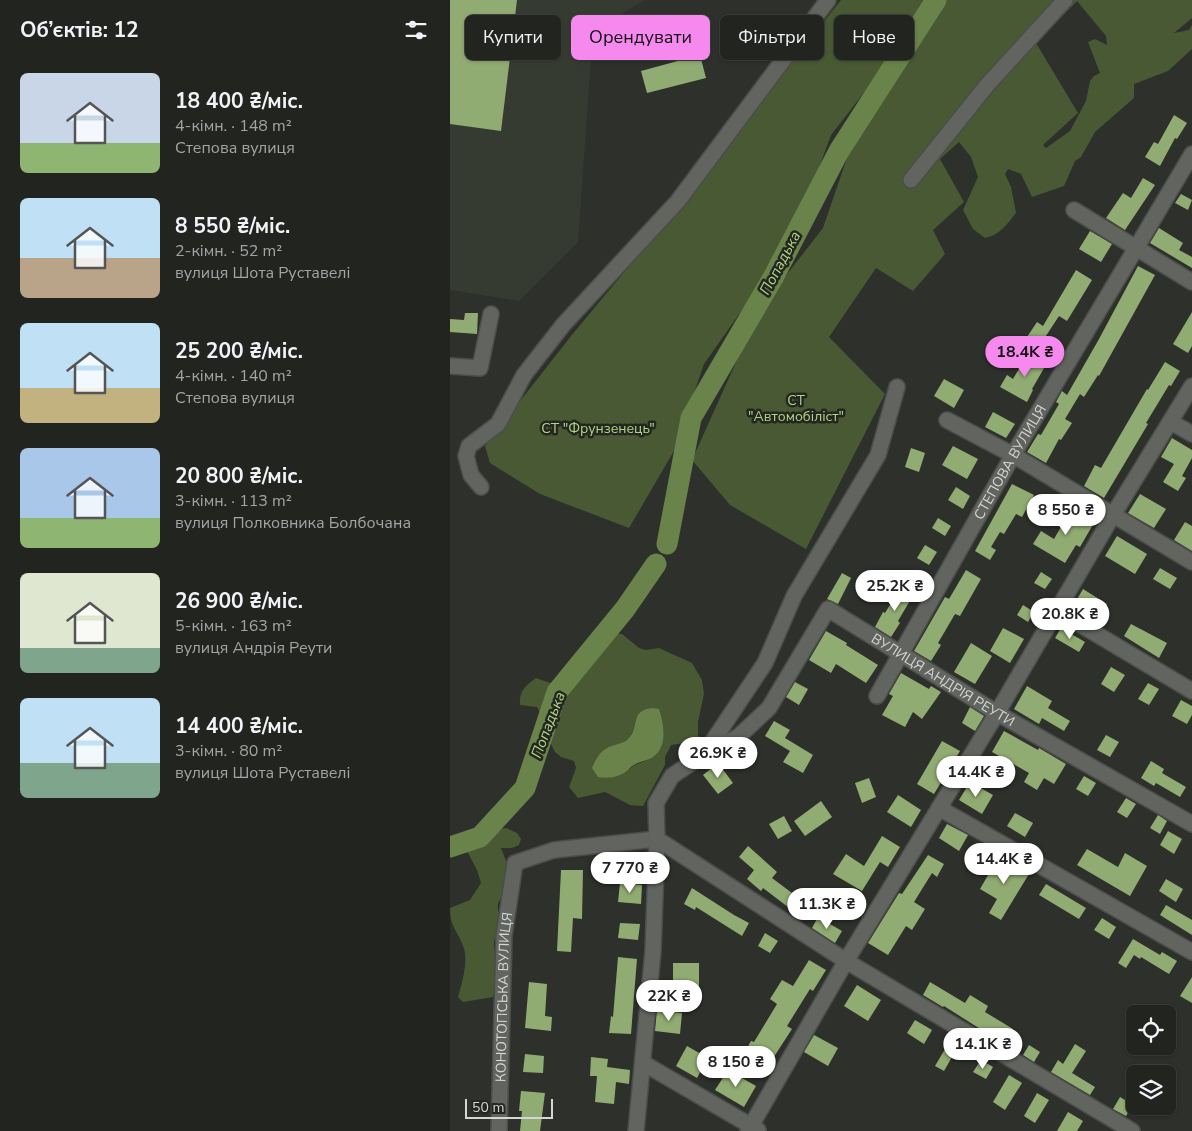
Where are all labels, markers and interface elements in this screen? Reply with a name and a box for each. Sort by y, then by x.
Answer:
chip: Купити [465,15,561,60]
chip: Орендувати [571,15,710,60]
chip: Фільтри [720,15,824,60]
chip: Нове [834,15,914,60]
text: Об’єктів: 12 [20,16,139,44]
icon: filters [402,16,430,44]
text: 18 400 ₴/міс. [175,87,303,115]
icon: home [60,93,120,153]
text: 4-кімн. · 148 m² [175,115,292,137]
text: Степова вулиця [175,137,295,159]
text: 8 550 ₴/міс. [175,212,290,240]
icon: home [60,218,120,278]
water label: Попадька [755,228,805,298]
text: 2-кімн. · 52 m² [175,240,282,262]
text: вулиця Шота Руставелі [175,262,350,284]
pin: 18.4K ₴ [979,336,1071,378]
text: 25 200 ₴/міс. [175,337,303,365]
text: 18.4K ₴ [996,341,1054,363]
icon: home [60,343,120,403]
text: 4-кімн. · 140 m² [175,365,292,387]
text: Степова вулиця [175,387,295,409]
park label: СТ "Автомобіліст" [748,391,844,426]
street label: СТЕПОВА ВУЛИЦЯ [969,401,1050,523]
park label: СТ "Фрунзенець" [541,419,655,438]
text: 20 800 ₴/міс. [175,462,303,490]
icon: home [60,468,120,528]
text: 3-кімн. · 113 m² [175,490,292,512]
pin: 8 550 ₴ [1020,494,1112,536]
text: 8 550 ₴ [1038,499,1094,521]
text: вулиця Полковника Болбочана [175,512,411,534]
pin: 25.2K ₴ [849,570,941,612]
text: 25.2K ₴ [866,575,924,597]
text: 26 900 ₴/міс. [175,587,303,615]
icon: home [60,593,120,653]
pin: 20.8K ₴ [1024,598,1116,640]
text: 20.8K ₴ [1041,603,1099,625]
text: 5-кімн. · 163 m² [175,615,292,637]
street label: ВУЛИЦЯ АНДРІЯ РЕУТИ [868,629,1018,731]
text: вулиця Андрія Реути [175,637,332,659]
water label: Попадька [526,689,570,761]
text: 14 400 ₴/міс. [175,712,303,740]
icon: home [60,718,120,778]
pin: 26.9K ₴ [672,736,764,779]
text: 3-кімн. · 80 m² [175,740,282,762]
text: 26.9K ₴ [689,742,747,764]
pin: 14.4K ₴ [930,756,1022,798]
text: 14.4K ₴ [947,761,1005,783]
text: вулиця Шота Руставелі [175,762,350,784]
pin: 14.4K ₴ [958,842,1050,885]
text: 14.4K ₴ [975,848,1033,870]
pin: 7 770 ₴ [584,852,676,894]
text: 7 770 ₴ [602,857,658,879]
pin: 11.3K ₴ [781,888,873,930]
text: 11.3K ₴ [798,893,856,915]
street label: КОНОТОПСЬКА ВУЛИЦЯ [491,911,517,1082]
pin: 22K ₴ [634,980,704,1022]
text: 22K ₴ [647,985,691,1007]
map controls [1126,1005,1176,1115]
button: locate [1126,1005,1176,1055]
pin: 14.1K ₴ [937,1028,1029,1070]
text: 14.1K ₴ [954,1033,1012,1055]
pin: 8 150 ₴ [690,1046,782,1088]
text: 8 150 ₴ [708,1051,764,1073]
button: layers [1126,1065,1176,1115]
scale bar [465,1096,552,1119]
text: 50 m [472,1098,504,1117]

